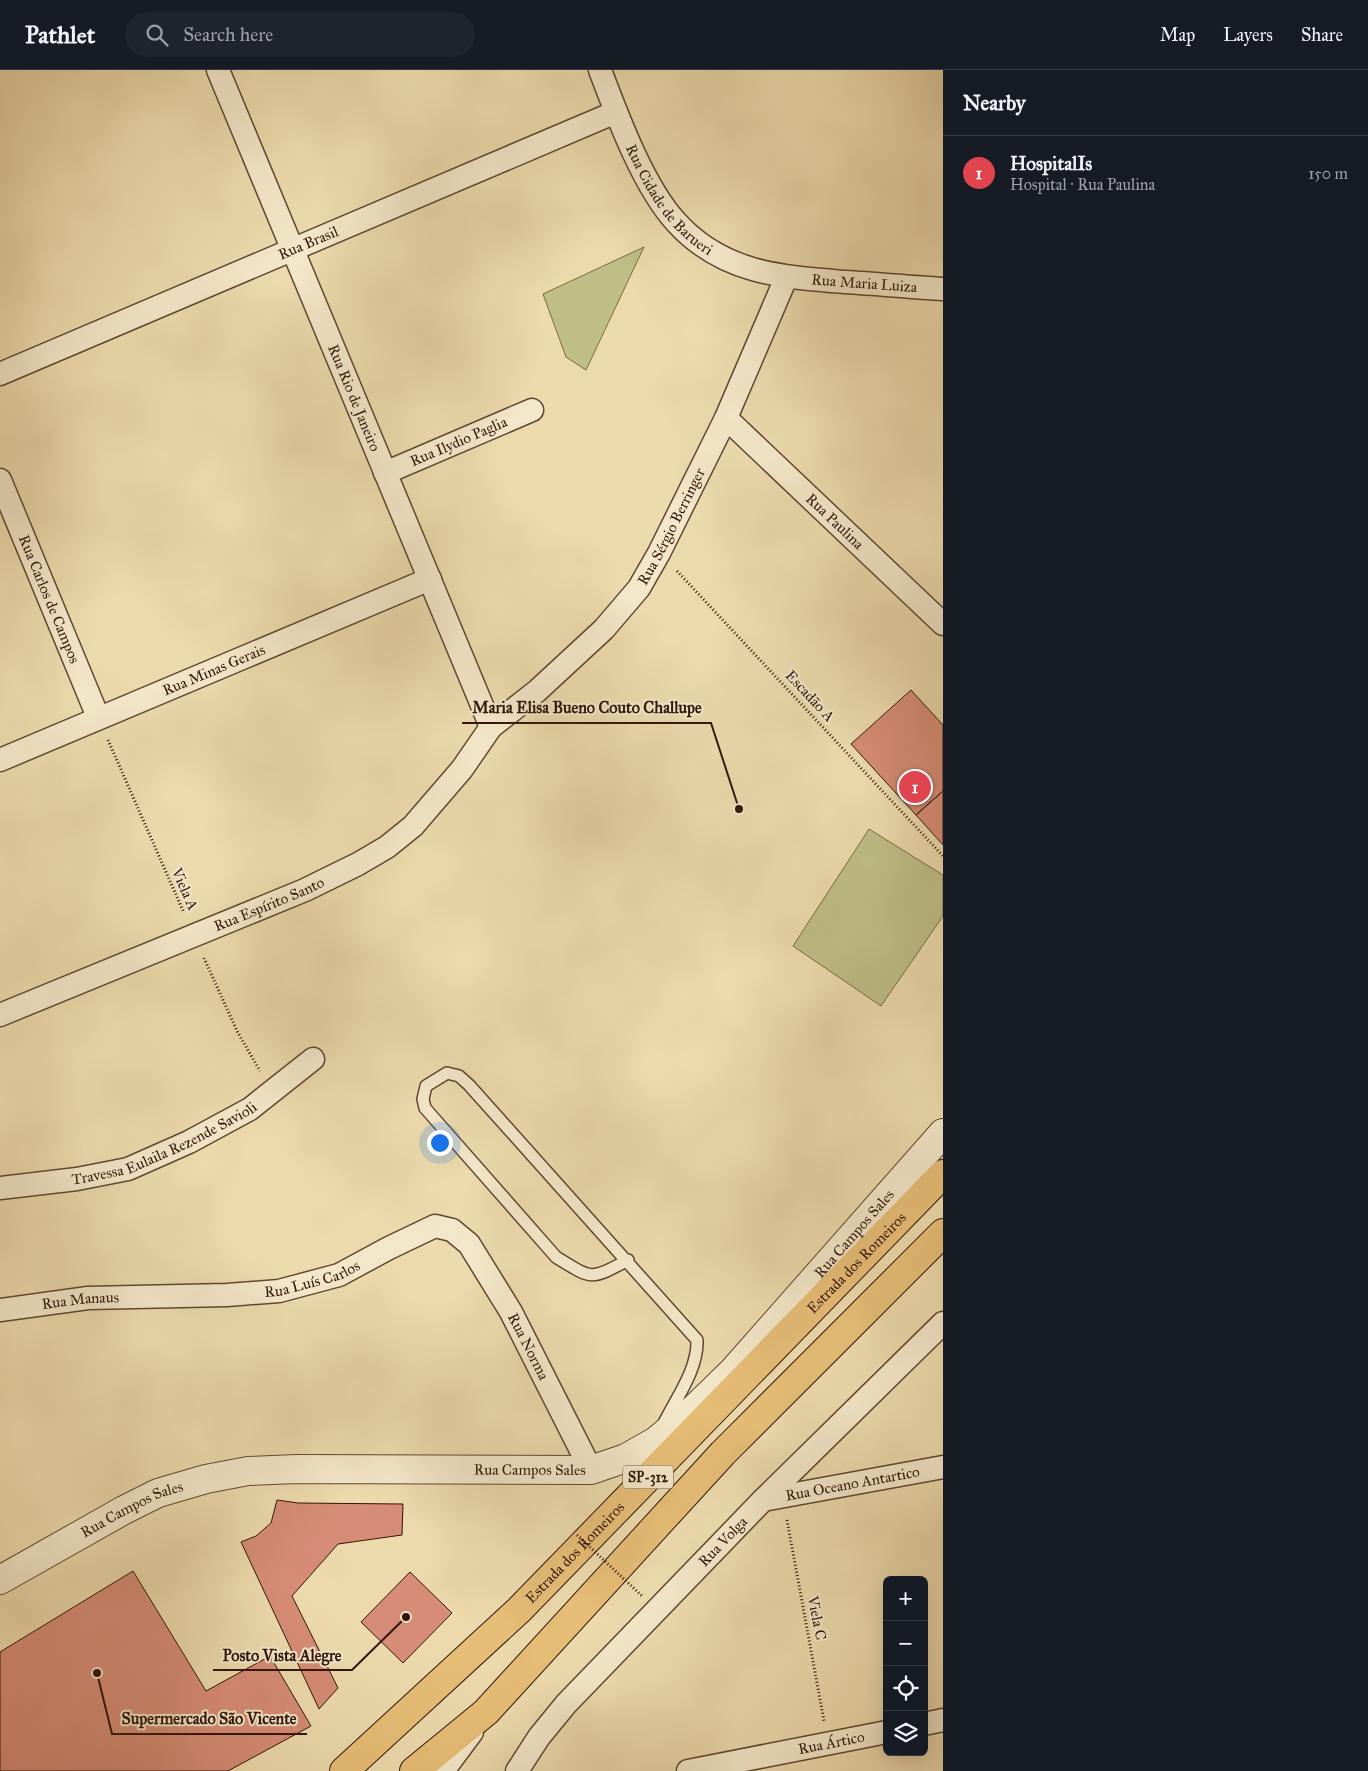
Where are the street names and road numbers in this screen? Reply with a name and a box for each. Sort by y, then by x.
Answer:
street label: Rua Cidade de Barueri [622,141,716,259]
street label: Rua Brasil [276,222,342,264]
street label: Rua Maria Luiza [811,270,918,296]
street label: Rua Rio de Janeiro [324,342,385,454]
street label: Rua Ilydio Paglia [407,412,510,470]
street label: Rua Sérgio Berringer [634,465,709,588]
street label: Rua Paulina [802,490,868,553]
street label: Rua Carlos de Campos [15,532,84,666]
street label: Rua Minas Gerais [160,640,268,700]
street label: Escadão A [782,667,838,725]
street label: Viela A [167,864,202,913]
street label: Rua Espírito Santo [211,873,327,935]
street label: Travessa Eulaila Rezende Savioli [71,1098,260,1189]
street label: Rua Campos Sales [810,1186,898,1282]
street label: Estrada dos Romeiros [803,1208,910,1317]
street label: Rua Luís Carlos [264,1256,363,1301]
street label: Rua Manaus [41,1288,119,1313]
street label: Rua Norma [504,1310,553,1384]
street label: Rua Campos Sales [474,1461,586,1479]
street label: Rua Oceano Antartico [784,1462,921,1505]
road number: SP-312 [623,1465,673,1488]
street label: Rua Campos Sales [77,1477,185,1542]
street label: Estrada dos Romeiros [522,1498,628,1607]
street label: Rua Volga [695,1512,752,1570]
street label: Viela C [804,1593,830,1642]
street label: Rua Ártico [797,1728,866,1758]

